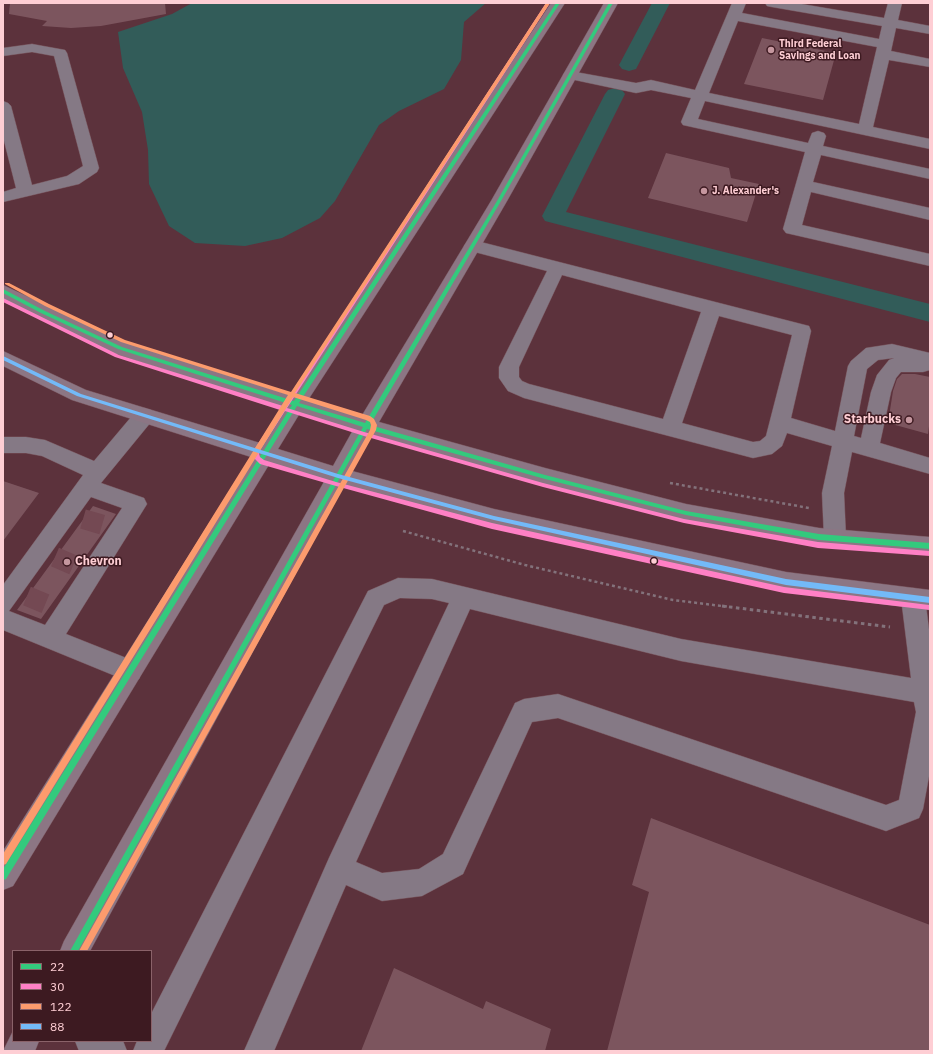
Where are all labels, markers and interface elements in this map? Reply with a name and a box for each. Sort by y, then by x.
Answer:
place label: Third Federal Savings and Loan [779,38,861,62]
marker: Third Federal Savings and Loan [766,45,776,55]
place label: J. Alexander's [712,185,779,197]
marker: J. Alexander's [699,186,709,196]
unlabelled marker [105,330,115,340]
place label: Starbucks [844,413,901,427]
marker: Starbucks [904,415,914,425]
place label: Chevron [75,555,122,569]
unlabelled marker [649,556,659,566]
marker: Chevron [62,557,72,567]
legend [12,950,152,1042]
text: 22 [50,959,64,974]
text: 30 [50,979,64,994]
text: 122 [50,999,72,1014]
text: 88 [50,1019,64,1034]

